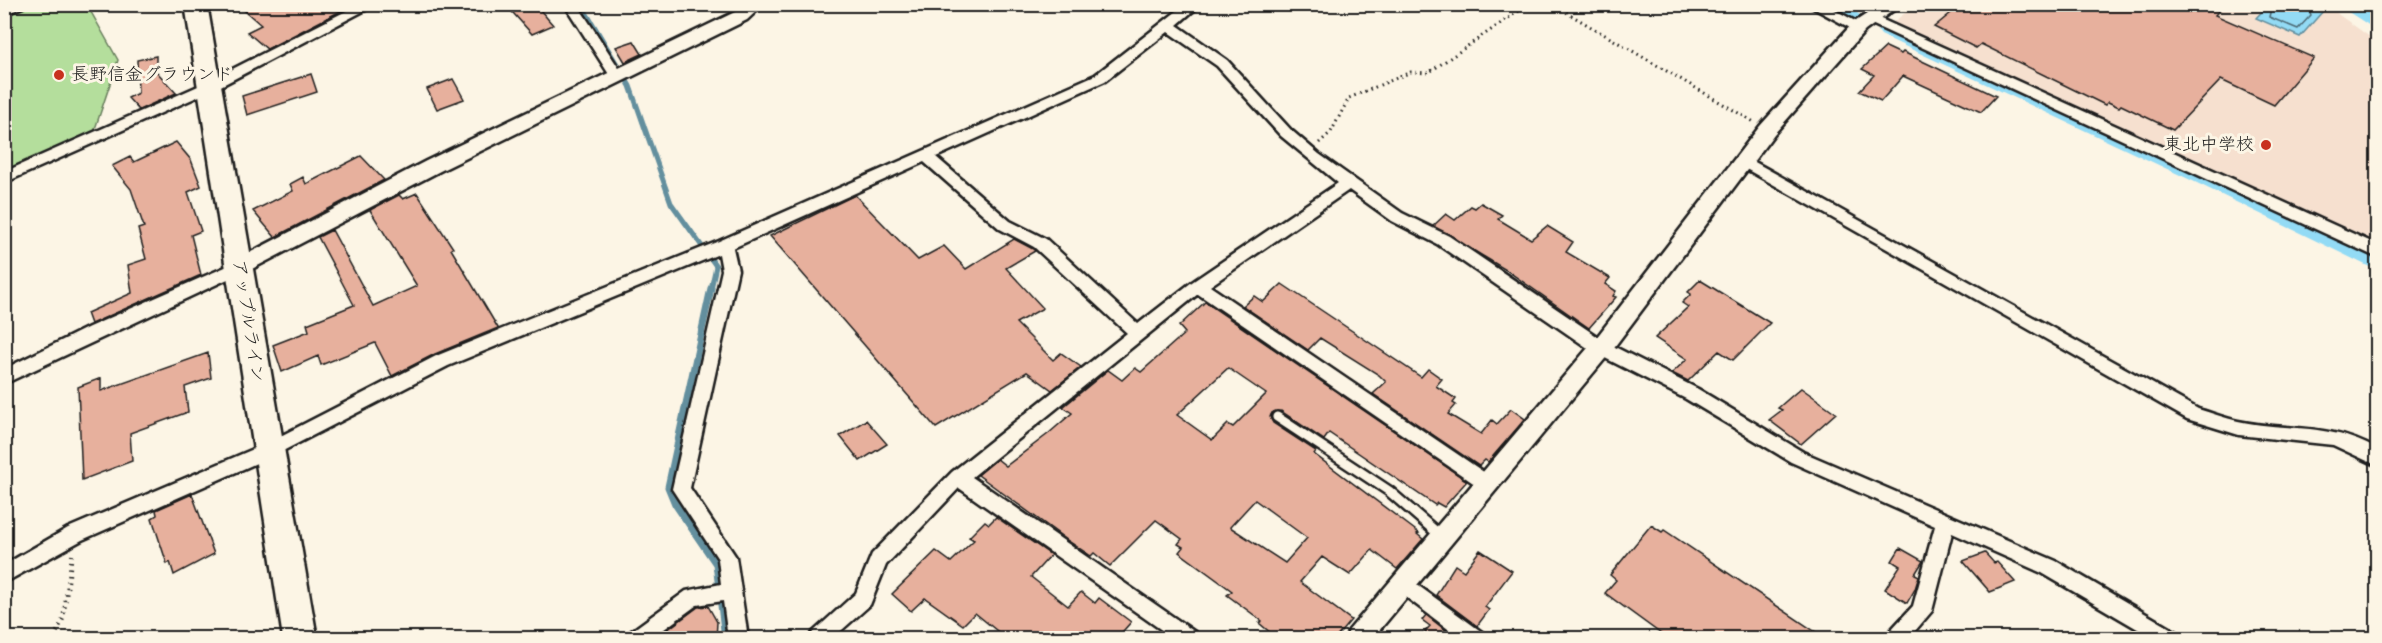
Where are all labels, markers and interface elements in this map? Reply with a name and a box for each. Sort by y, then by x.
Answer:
place label: 長野信金グラウンド [71,63,233,87]
marker: 長野信金グラウンド [52,68,66,82]
place label: 東北中学校 [2164,133,2254,157]
marker: 東北中学校 [2259,138,2273,152]
street label: アップルライン [226,258,270,384]

